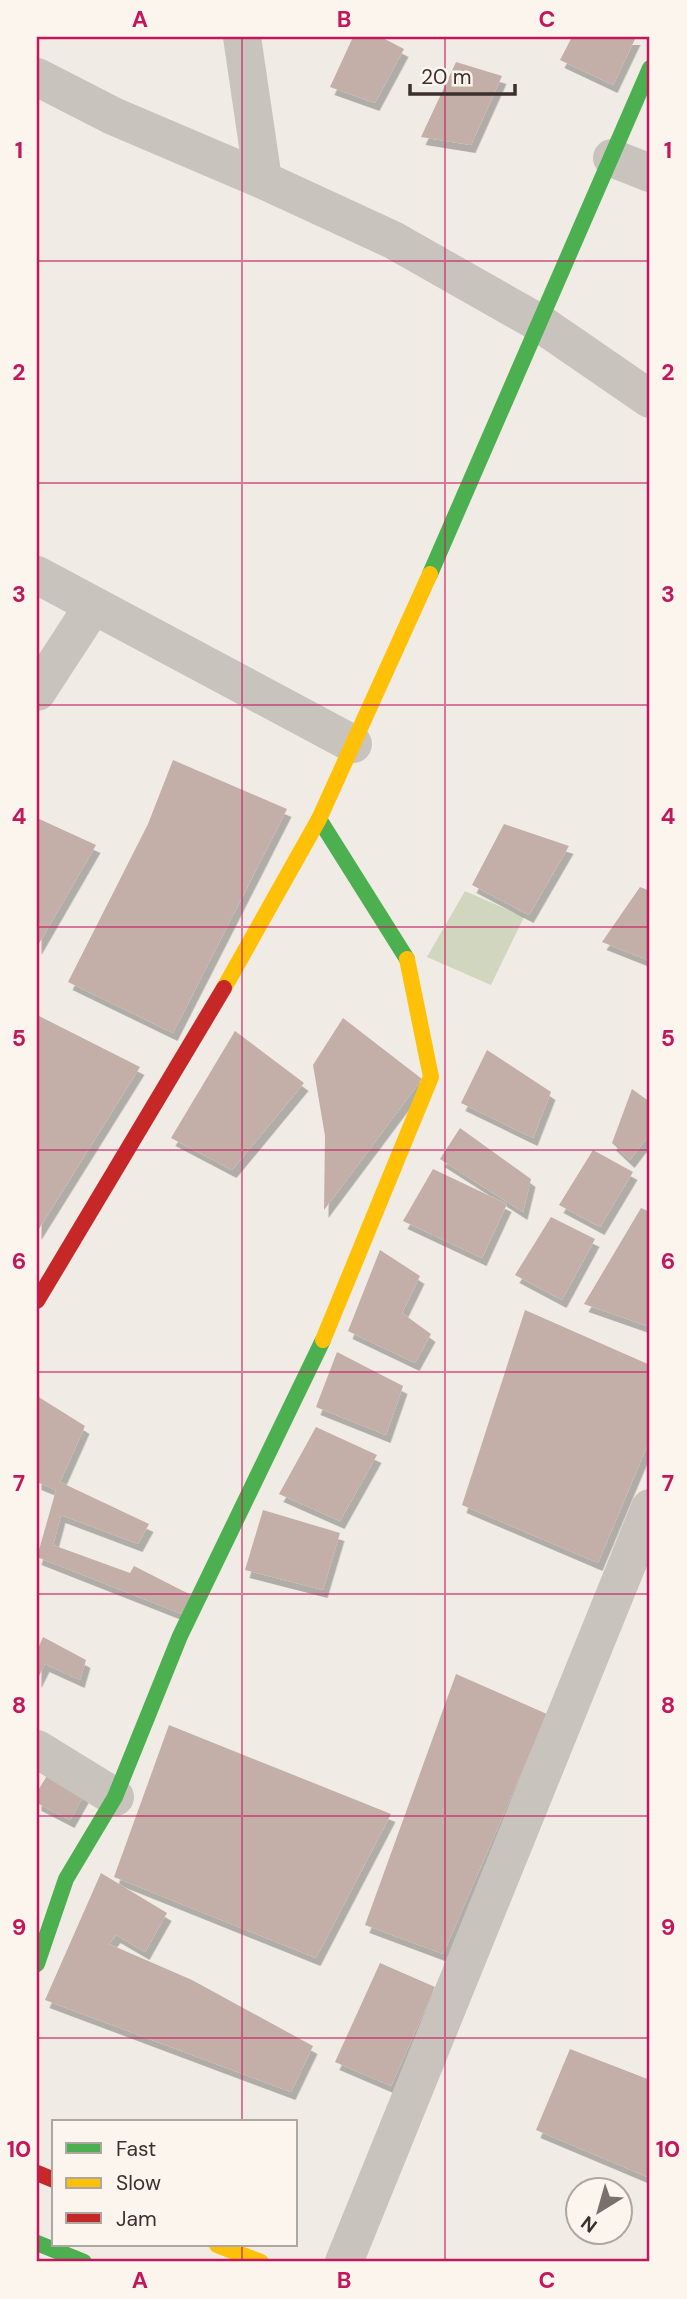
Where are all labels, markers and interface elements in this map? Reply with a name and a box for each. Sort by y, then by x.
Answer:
text: A [132,4,148,34]
text: B [337,4,351,34]
text: C [539,4,555,34]
scale bar [410,52,516,96]
text: 20 m [421,63,472,91]
text: 1 [15,135,23,165]
text: 1 [664,135,672,165]
text: 2 [12,357,26,387]
text: 2 [661,357,675,387]
text: 3 [12,579,26,609]
text: 3 [661,579,675,609]
text: 4 [12,801,27,831]
text: 4 [661,801,676,831]
text: 5 [12,1023,26,1053]
text: 5 [661,1023,675,1053]
text: 6 [12,1246,26,1276]
text: 6 [661,1246,675,1276]
text: 7 [13,1468,25,1498]
text: 7 [662,1468,674,1498]
text: 8 [12,1690,26,1720]
text: 8 [661,1690,675,1720]
text: 9 [12,1912,26,1942]
text: 9 [661,1912,675,1942]
legend [52,2120,298,2246]
text: 10 [7,2134,31,2164]
text: 10 [656,2134,680,2164]
text: Fast [116,2135,156,2163]
text: Slow [116,2169,161,2197]
north arrow [564,2176,634,2246]
text: Jam [116,2205,157,2233]
text: N [576,2210,602,2238]
text: A [132,2265,148,2295]
text: B [337,2265,351,2295]
text: C [539,2265,555,2295]

